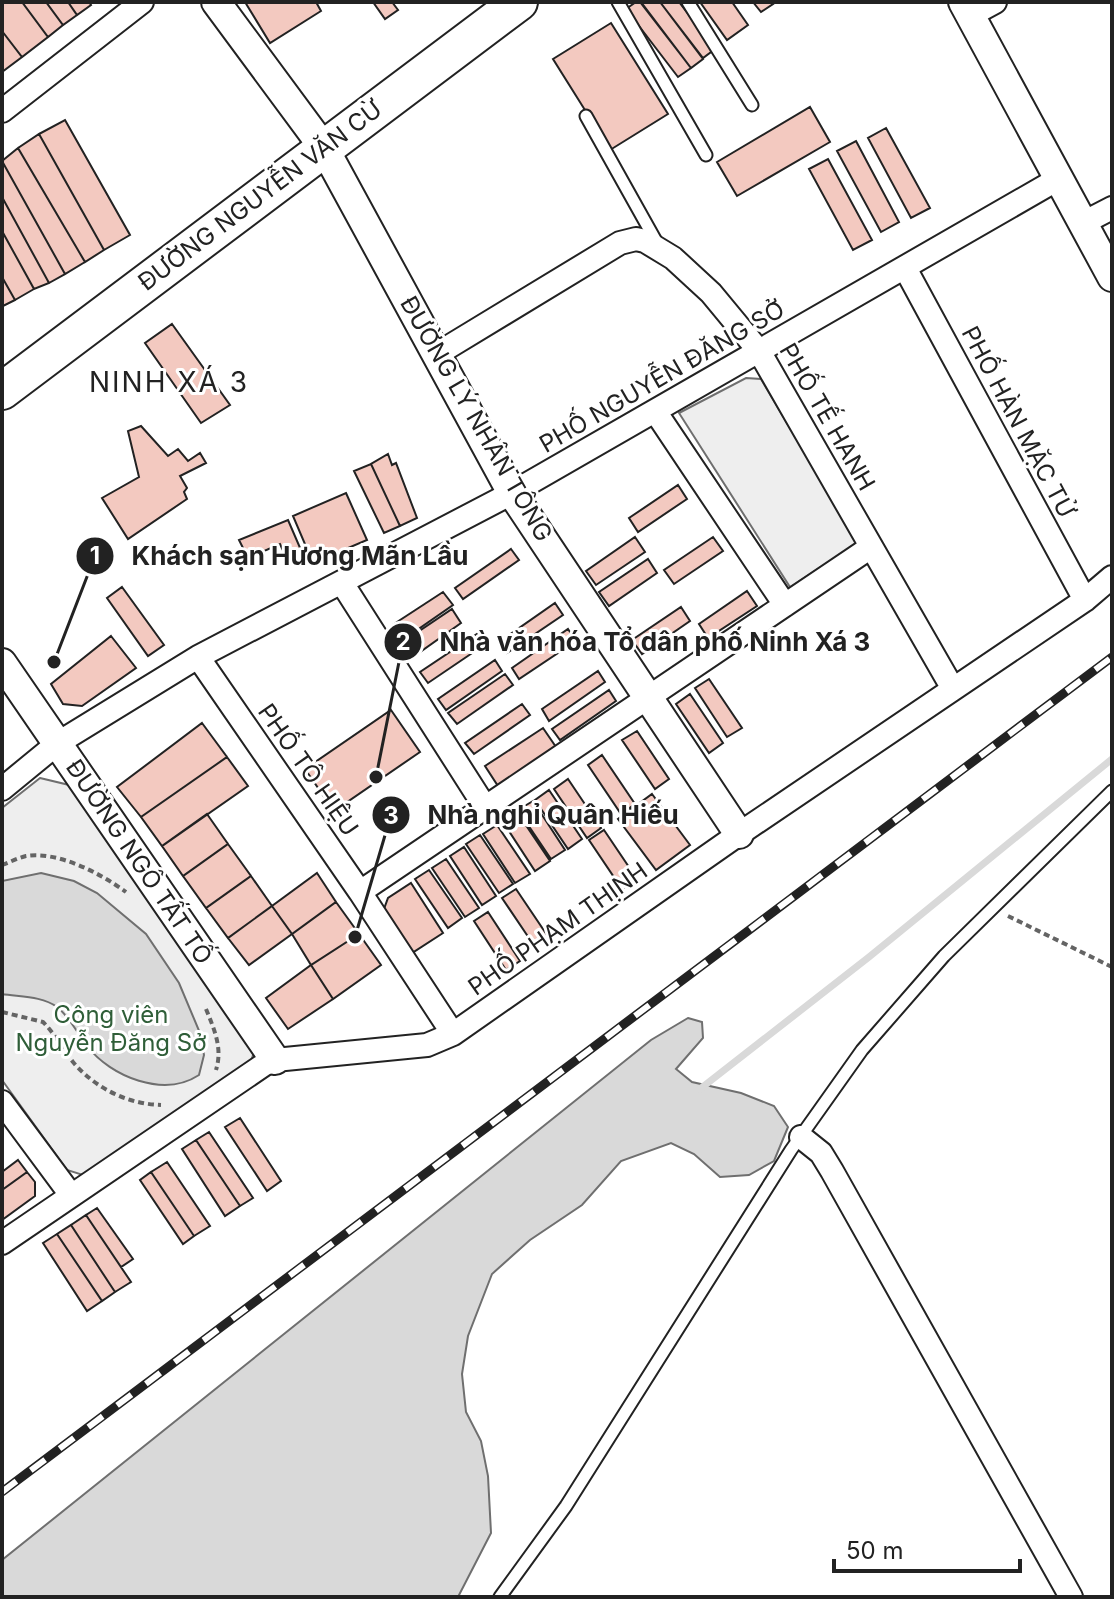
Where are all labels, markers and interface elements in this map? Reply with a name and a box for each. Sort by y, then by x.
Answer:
street label: ĐƯỜNG NGUYỄN VĂN CỪ [130,91,387,297]
street label: ĐƯỜNG LÝ NHÂN TÔNG [394,290,559,547]
street label: PHỐ NGUYỄN ĐĂNG SỞ [532,291,789,459]
street label: PHỐ HÀN MẶC TỬ [956,319,1085,523]
street label: PHỐ TẾ HANH [774,336,885,496]
district label: NINH XÁ 3 [89,364,249,399]
callout: Khách sạn Hương Mãn Lầu [75,531,484,581]
text: Khách sạn Hương Mãn Lầu [131,540,469,571]
text: 1 [90,541,100,570]
callout: Nhà văn hóa Tổ dân phố Ninh Xá 3 [383,617,886,667]
text: Nhà văn hóa Tổ dân phố Ninh Xá 3 [440,626,870,657]
text: 2 [395,627,411,656]
street label: PHỐ TÔ HIỆU [252,696,368,841]
street label: ĐƯỜNG NGÔ TẤT TỐ [60,752,222,970]
callout: Nhà nghỉ Quân Hiếu [371,790,694,840]
text: Nhà nghỉ Quân Hiếu [427,799,679,830]
text: 3 [383,801,399,830]
street label: PHỐ PHẠM THỊNH [460,853,653,1001]
park label: Công viên Nguyễn Đăng Sở [15,1000,207,1057]
scale bar [834,1523,1020,1573]
text: 50 m [846,1536,904,1565]

